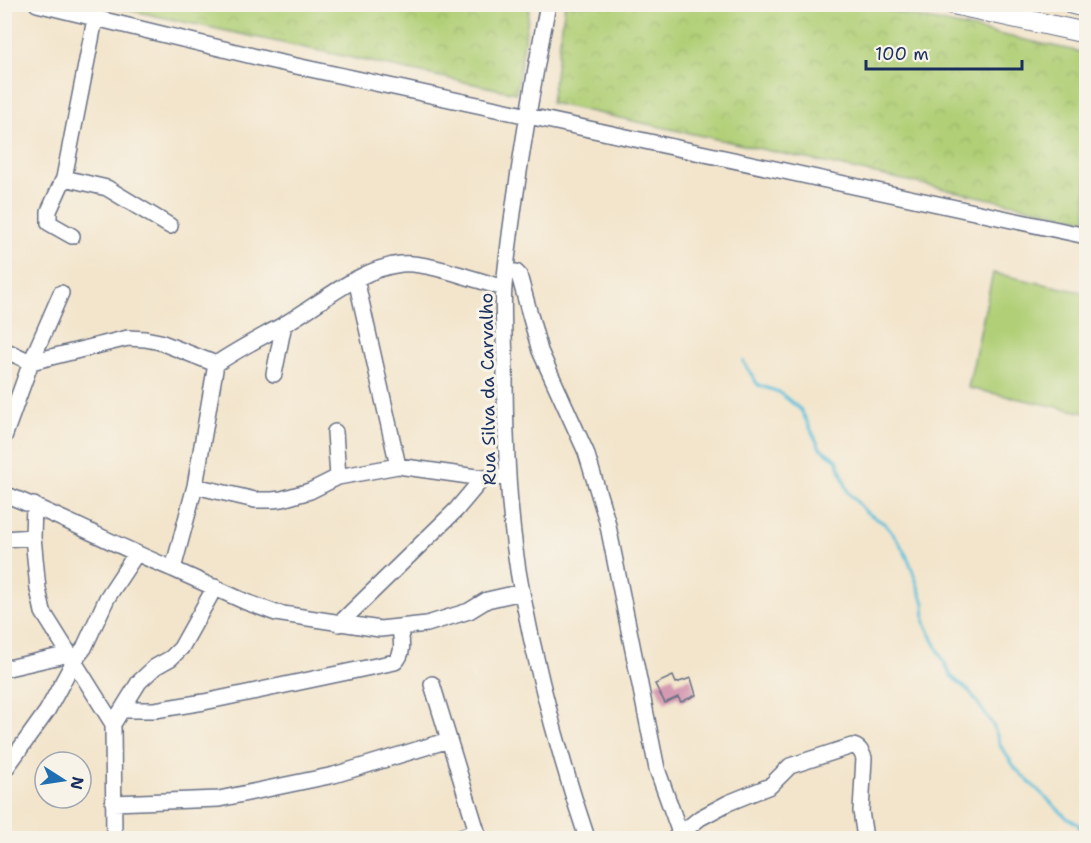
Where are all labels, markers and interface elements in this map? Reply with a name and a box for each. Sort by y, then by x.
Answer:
scale bar [866,33,1022,71]
text: 100 m [875,42,929,66]
street label: Rua Silva da Carvalho [474,292,502,486]
north arrow [33,750,93,810]
text: N [66,775,89,791]

